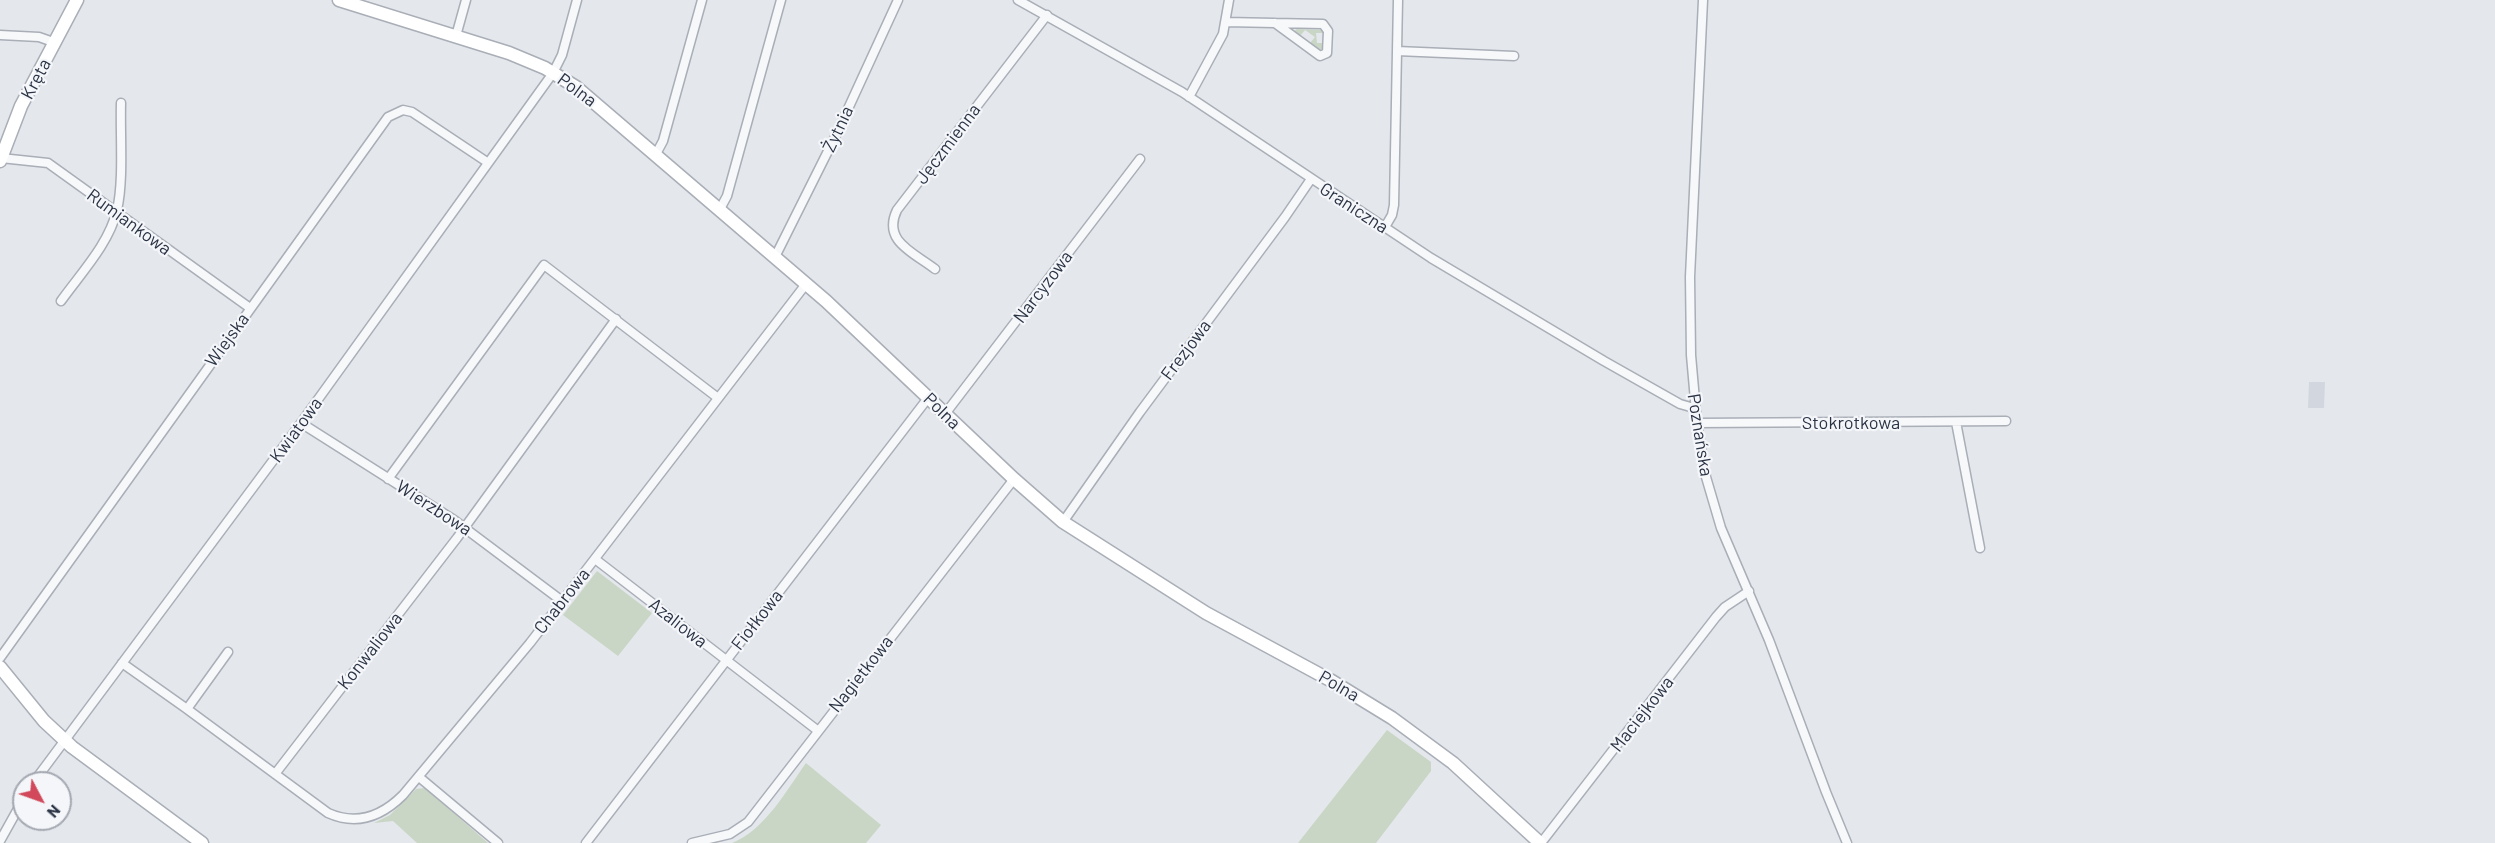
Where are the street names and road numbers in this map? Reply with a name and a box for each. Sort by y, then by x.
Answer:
street label: Kręta [16,55,56,103]
street label: Polna [553,69,601,111]
street label: Jęczmienna [911,100,985,188]
street label: Żytnia [818,103,858,155]
street label: Graniczna [1316,178,1392,238]
street label: Rumiankowa [83,184,175,260]
street label: Narcyzowa [1009,247,1077,327]
street label: Wiejska [200,309,254,371]
street label: Frezjowa [1156,316,1216,384]
street label: Polna [919,388,965,434]
street label: Poznańska [1683,392,1717,478]
street label: Kwiatowa [265,393,327,467]
street label: Stokrotkowa [1802,412,1900,434]
street label: Wierzbowa [392,476,476,540]
street label: Chabrowa [530,564,594,638]
street label: Fiołkowa [727,585,787,655]
street label: Azaliowa [644,593,712,653]
street label: Konwaliowa [333,608,407,694]
street label: Nagietkowa [824,631,898,717]
street label: Polna [1315,666,1363,706]
street label: Maciejkowa [1606,672,1678,756]

